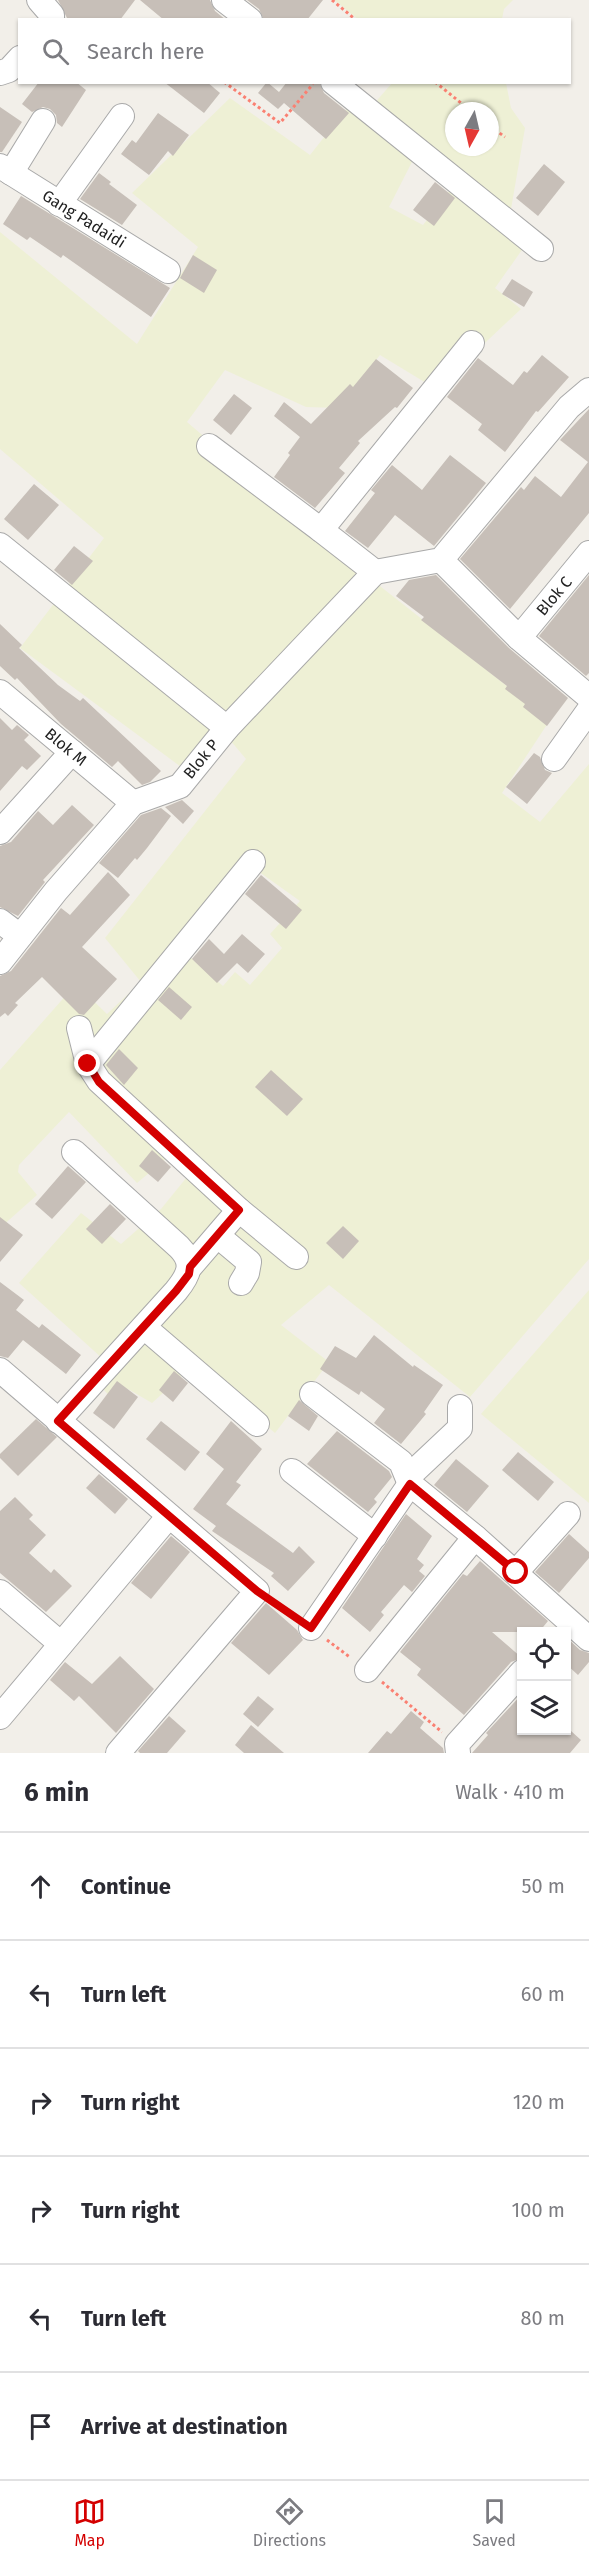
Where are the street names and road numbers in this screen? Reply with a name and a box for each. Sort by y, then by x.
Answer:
street label: Gang Padaidi [39,186,129,252]
street label: Blok C [532,573,576,619]
street label: Blok M [41,724,91,770]
street label: Blok P [179,735,223,783]

